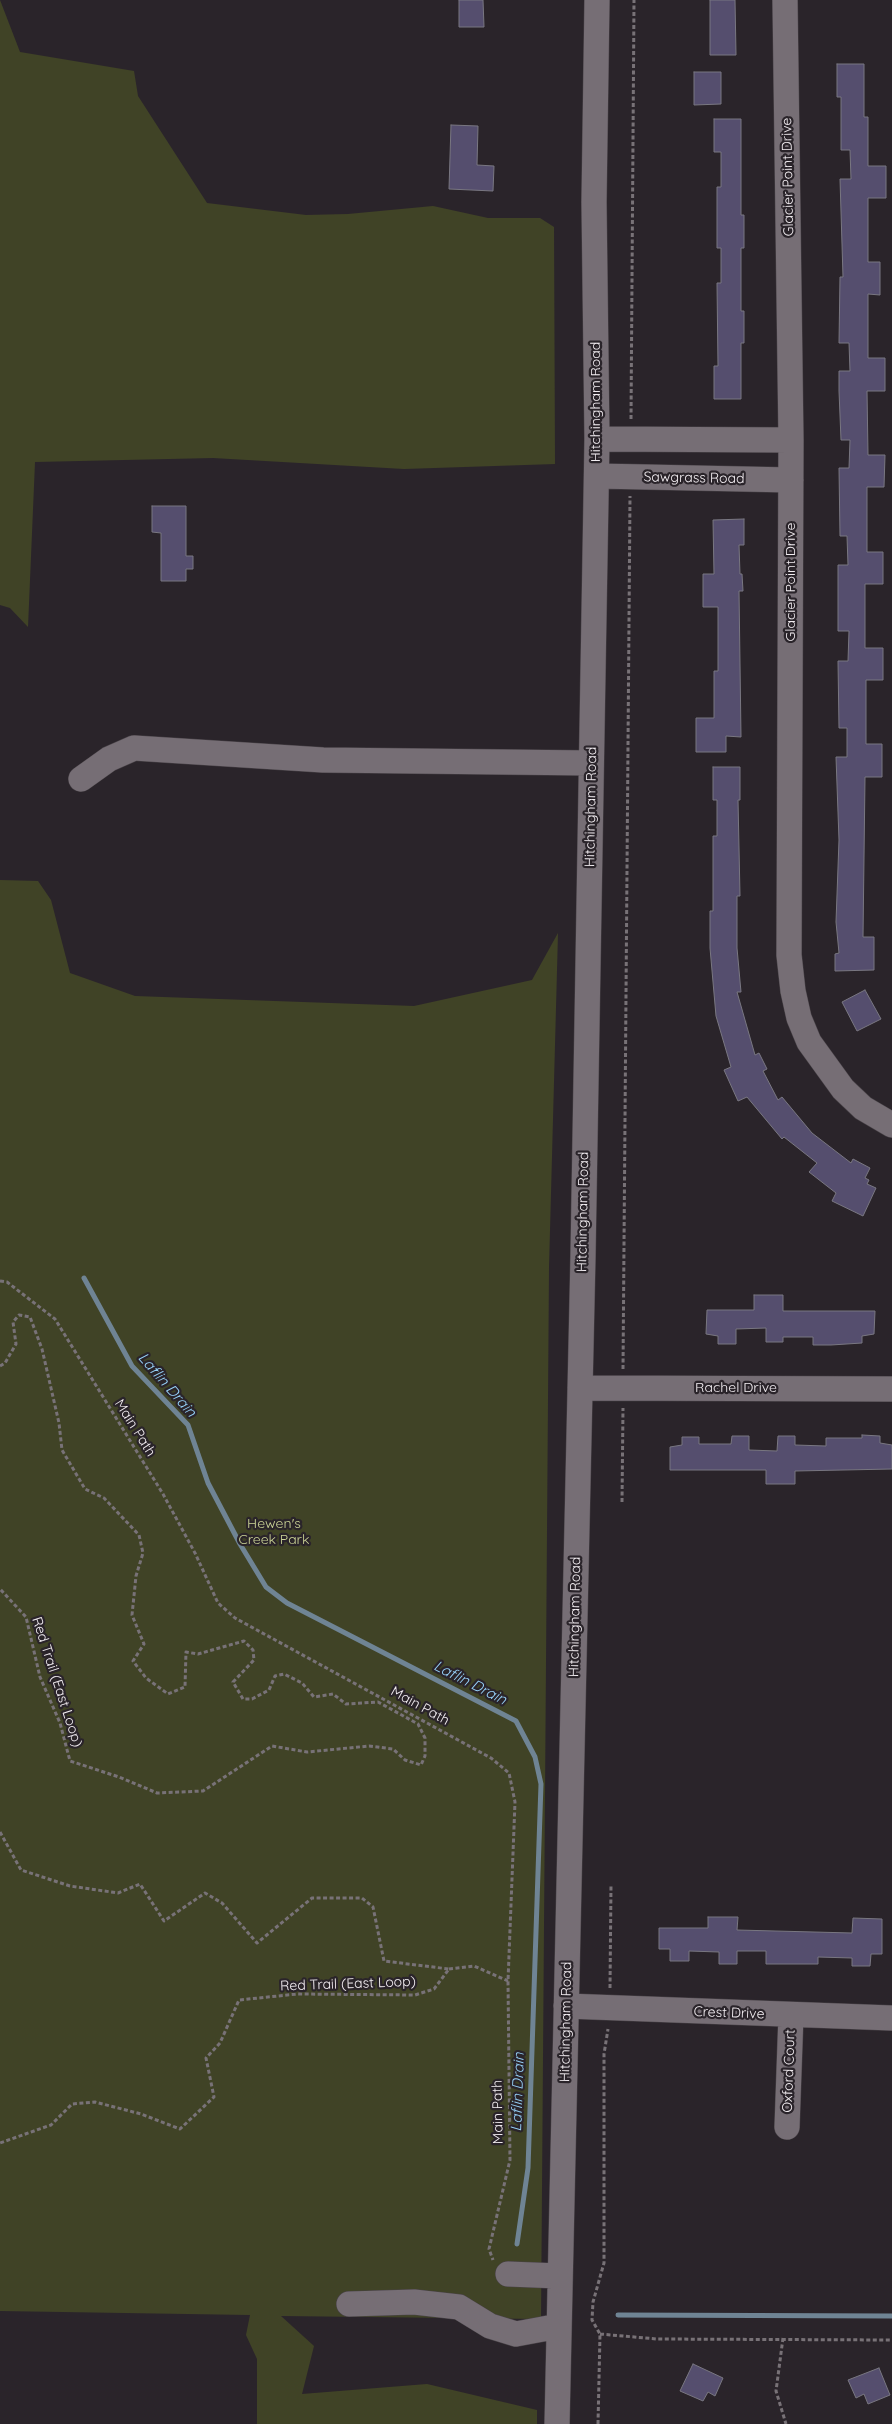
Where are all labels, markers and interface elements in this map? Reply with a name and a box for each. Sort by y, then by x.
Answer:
street label: Glacier Point Drive [779,117,797,237]
street label: Hitchingham Road [588,342,604,462]
street label: Sawgrass Road [643,469,745,487]
street label: Glacier Point Drive [783,523,799,641]
street label: Hitchingham Road [582,747,600,867]
street label: Hitchingham Road [574,1152,592,1272]
water label: Laflin Drain [134,1349,200,1421]
street label: Rachel Drive [695,1380,777,1396]
street label: Main Path [111,1396,159,1460]
park label: Hewen's Creek Park [239,1516,309,1548]
street label: Hitchingham Road [566,1557,584,1677]
street label: Red Trail (East Loop) [28,1615,86,1749]
water label: Laflin Drain [431,1657,509,1709]
street label: Main Path [388,1683,452,1729]
street label: Hitchingham Road [557,1962,575,2082]
street label: Red Trail (East Loop) [280,1973,416,1995]
street label: Crest Drive [693,2003,765,2023]
street label: Oxford Court [779,2029,799,2113]
water label: Laflin Drain [508,2052,528,2132]
street label: Main Path [489,2080,507,2144]

